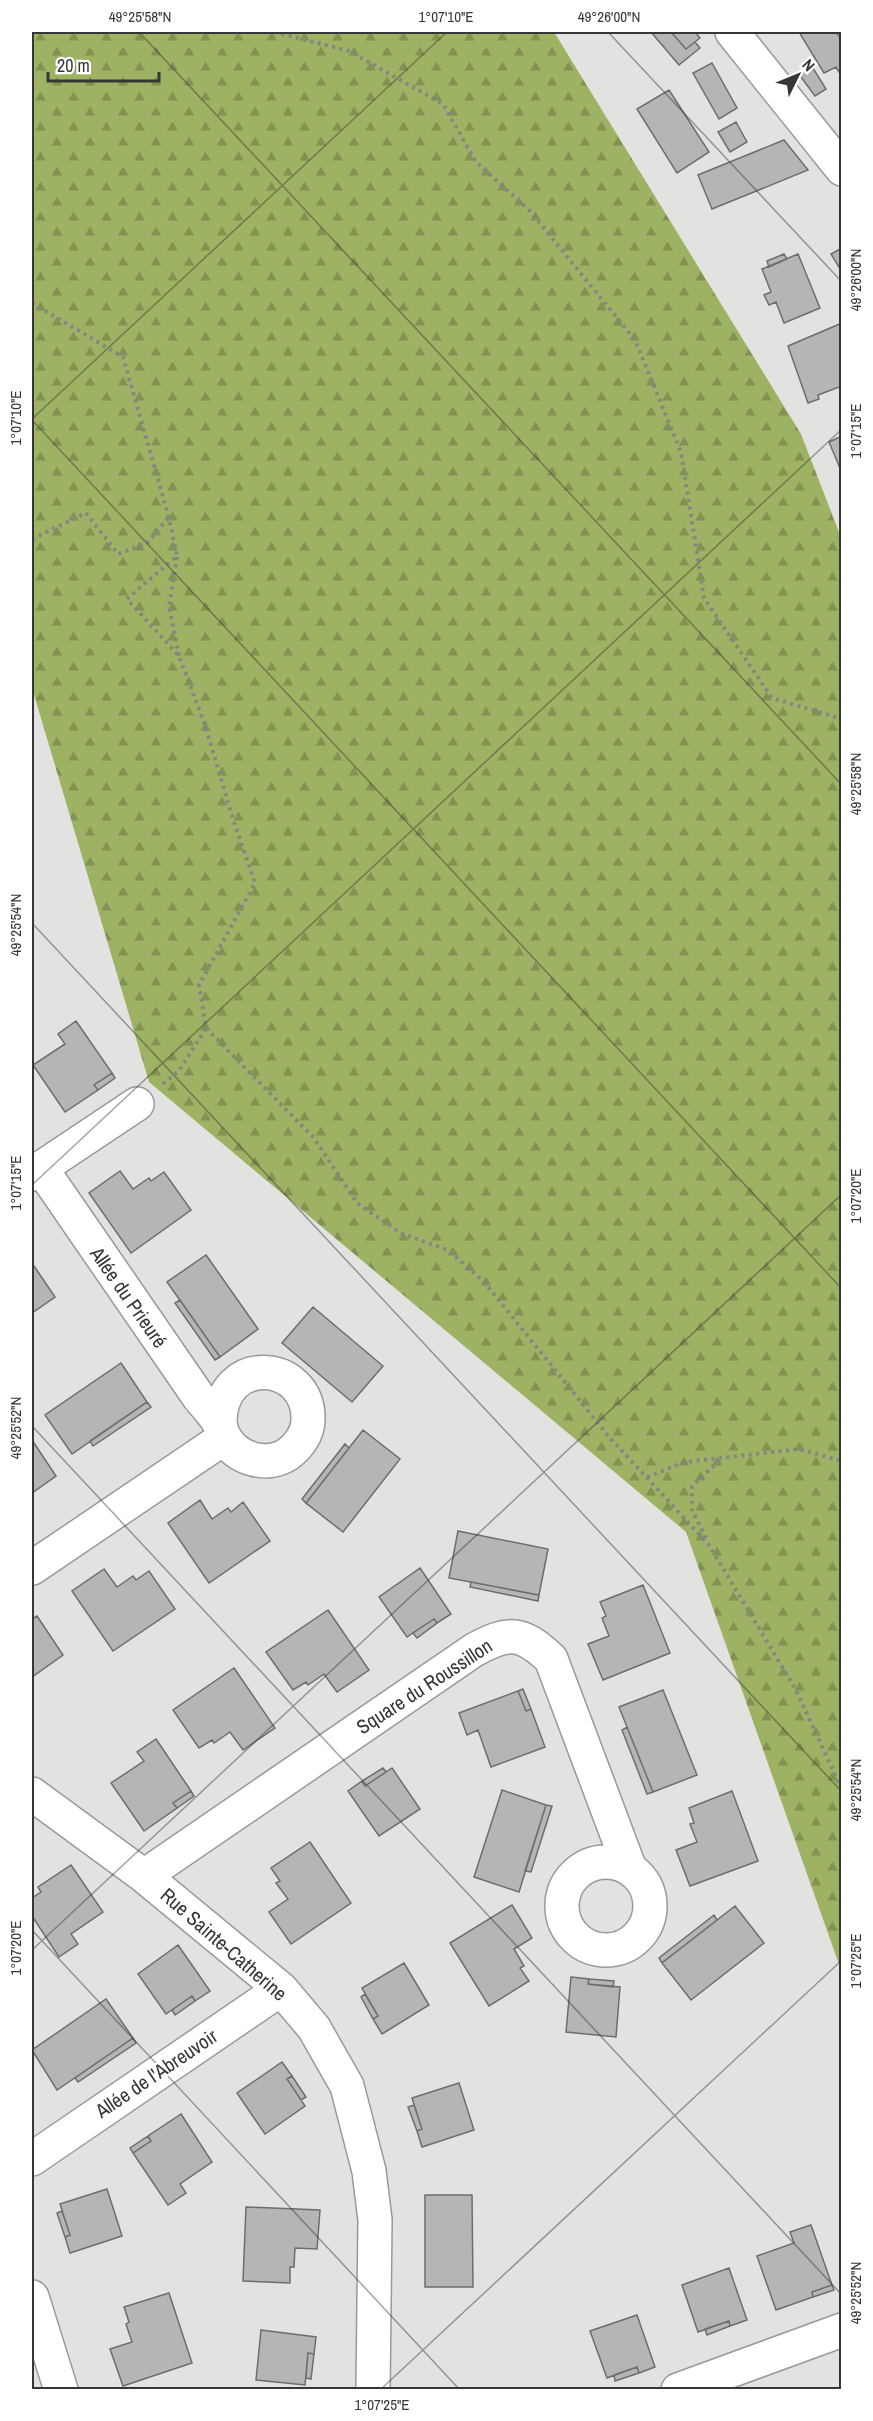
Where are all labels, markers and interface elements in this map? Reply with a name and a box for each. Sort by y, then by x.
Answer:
text: 49°25'58"N [109,6,171,27]
text: 1°07'10"E [418,6,474,27]
text: 49°26'00"N [578,6,640,27]
scale bar [48,45,159,83]
north arrow [768,45,828,105]
text: 20 m [57,53,90,78]
text: N [798,54,820,76]
text: 49°26'00"N [845,249,866,311]
text: 1°07'10"E [5,390,26,446]
text: 1°07'15"E [845,403,866,459]
text: 49°25'58"N [845,753,866,815]
text: 49°25'54"N [5,894,26,956]
text: 1°07'15"E [5,1155,26,1211]
text: 1°07'20"E [845,1168,866,1224]
street label: Allée du Prieuré [84,1240,174,1353]
text: 49°25'52"N [5,1397,26,1459]
street label: Square du Roussillon [351,1632,497,1740]
text: 49°25'54"N [845,1759,866,1821]
street label: Rue Sainte-Catherine [155,1881,293,2007]
text: 1°07'20"E [5,1920,26,1976]
text: 1°07'25"E [845,1933,866,1989]
street label: Allée de l'Abreuvoir [89,2022,223,2124]
text: 49°25'52"N [845,2262,866,2324]
text: 1°07'25"E [354,2394,410,2415]

